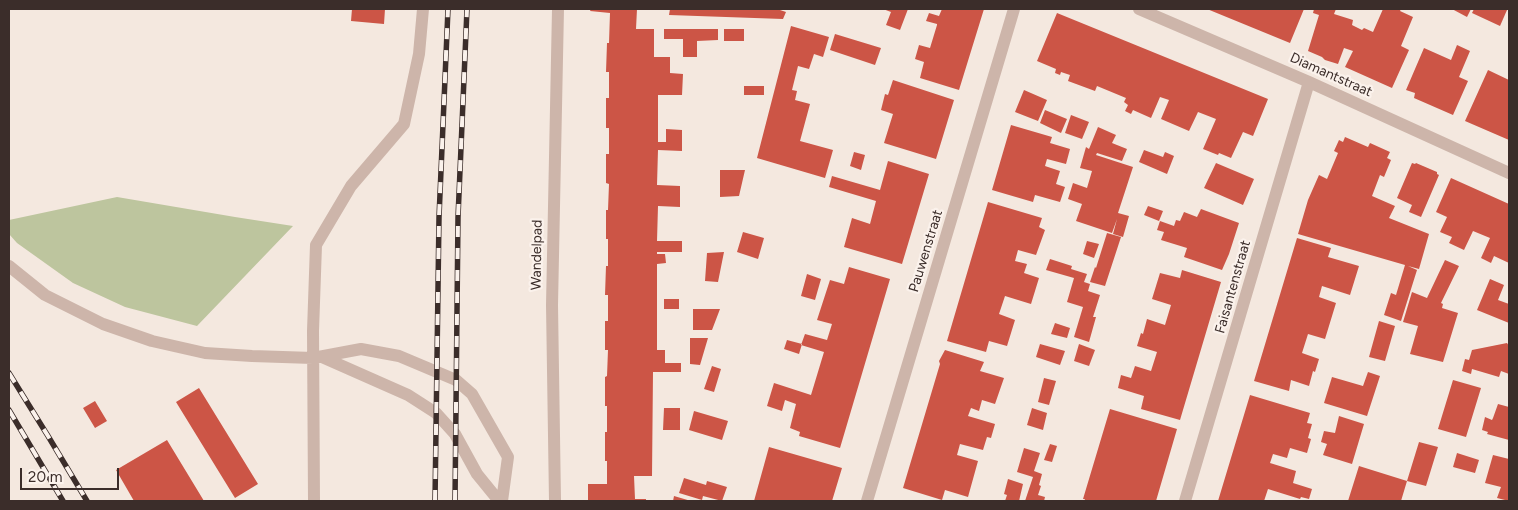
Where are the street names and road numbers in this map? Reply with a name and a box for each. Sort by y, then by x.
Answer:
street label: Diamantstraat [1287,49,1375,101]
street label: Pauwenstraat [905,208,947,294]
street label: Wandelpad [528,220,546,290]
street label: Faisantenstraat [1212,238,1254,336]

